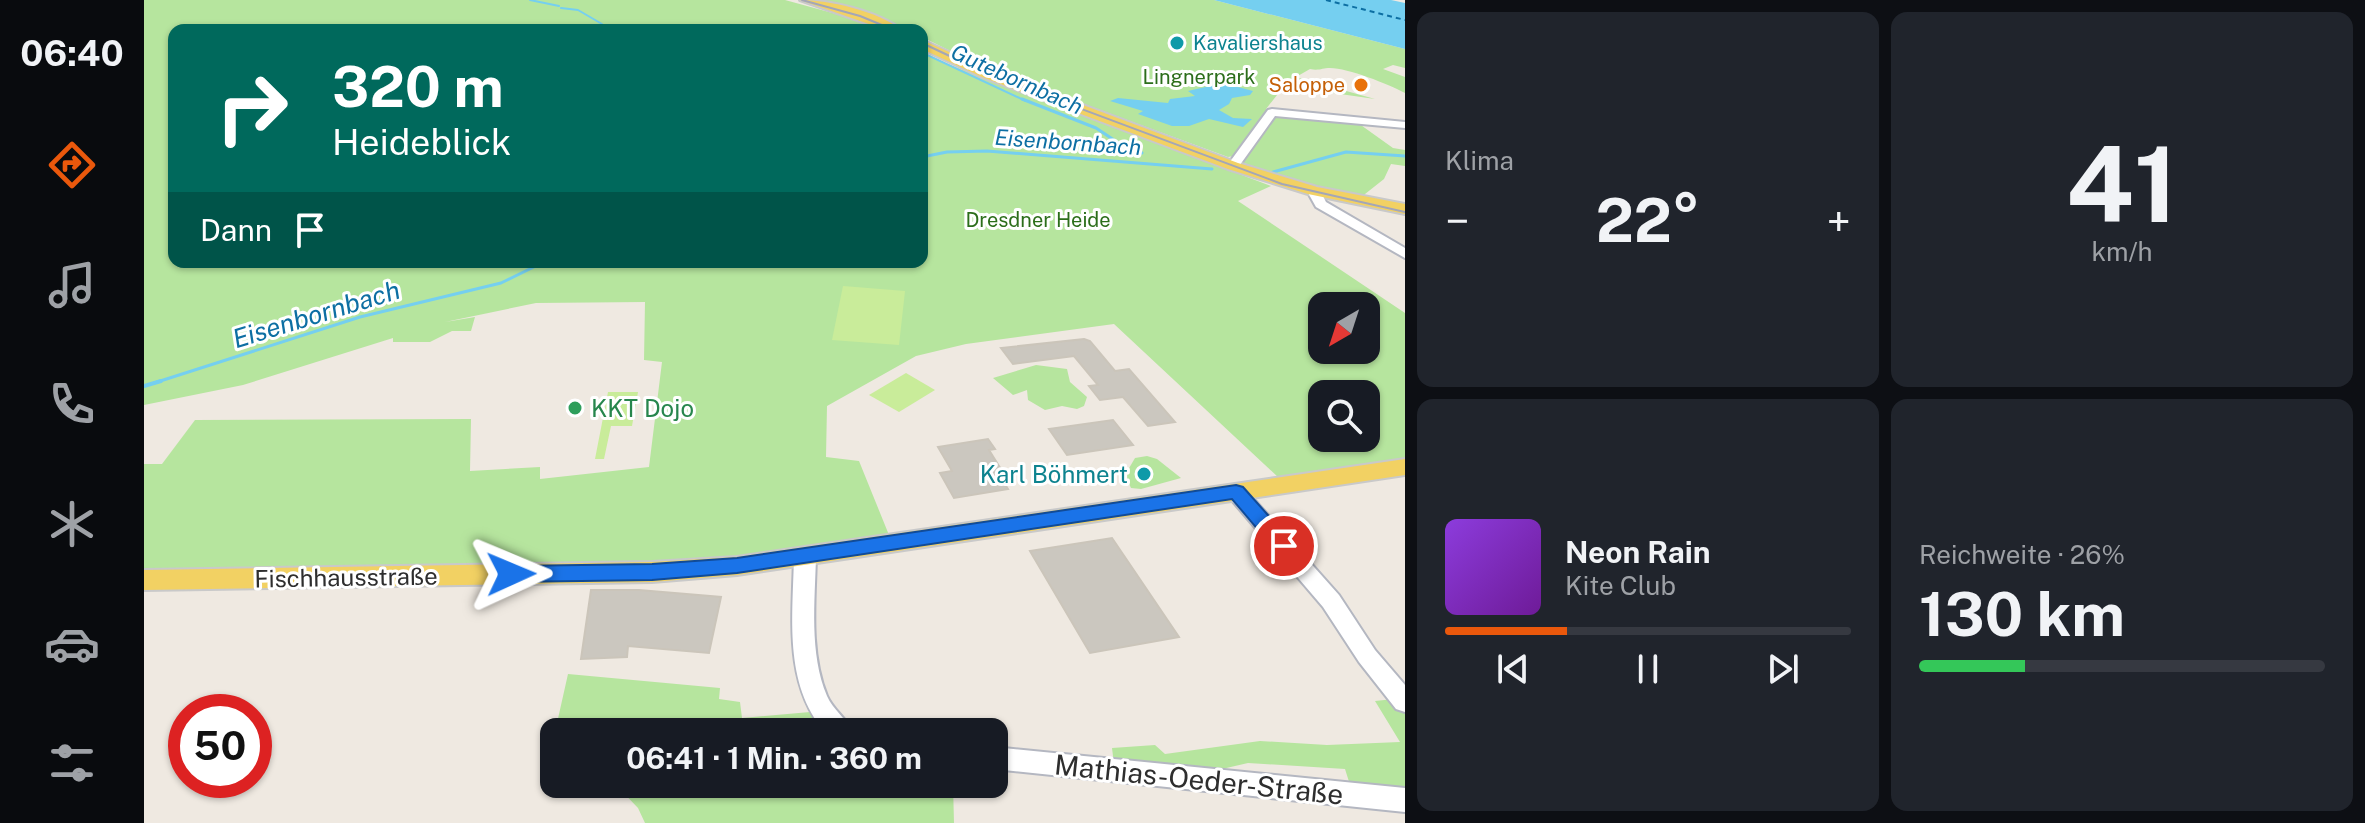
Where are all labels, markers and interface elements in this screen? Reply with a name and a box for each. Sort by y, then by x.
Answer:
place label: Kavaliershaus [1193,31,1323,55]
text: 06:40 [20,32,124,74]
marker: Kavaliershaus [1168,34,1186,52]
water label: Gutebornbach [947,38,1087,120]
text: 320 m [332,54,504,120]
icon: right [200,56,304,160]
park label: Lingnerpark [1142,65,1256,89]
place label: Saloppe [1269,73,1345,97]
marker: Saloppe [1352,76,1370,94]
text: Heideblick [332,121,511,163]
text: 41 [2066,123,2178,245]
water label: Eisenbornbach [994,124,1142,160]
icon: directions [44,137,100,193]
text: Klima [1445,145,1514,176]
text: 22° [1596,185,1700,256]
text: − [1445,195,1469,247]
text: + [1827,195,1851,247]
icon: arrive [288,208,332,252]
park label: Dresdner Heide [965,208,1111,232]
text: Dann [200,212,272,248]
text: km/h [2091,236,2153,267]
icon: music [44,257,100,313]
water label: Eisenbornbach [229,274,403,354]
north arrow [1308,292,1380,364]
map controls [1308,292,1380,452]
icon: phone [44,376,100,432]
button: search [1308,380,1380,452]
place label: KKT Dojo [591,394,694,422]
marker: KKT Dojo [566,399,584,417]
place label: Karl Böhmert [980,460,1128,488]
marker: Karl Böhmert [1135,465,1153,483]
icon: climate [44,496,100,552]
pin [1250,512,1318,580]
icon: arrive [1262,524,1306,568]
position arrow [469,532,553,616]
text: Neon Rain [1565,534,1711,570]
text: Reichweite · 26% [1919,539,2125,570]
street label: Fischhausstraße [254,561,438,593]
text: Kite Club [1565,570,1676,601]
text: 130 km [1919,579,2125,650]
icon: car [44,616,100,672]
icon: previous [1491,647,1535,691]
icon: pause [1626,647,1670,691]
icon: next [1761,647,1805,691]
speed limit sign: 50 [168,694,272,798]
icon: filters [44,735,100,791]
text: 06:41 · 1 Min. · 360 m [626,740,922,776]
street label: Mathias-Oeder-Straße [1053,747,1345,811]

